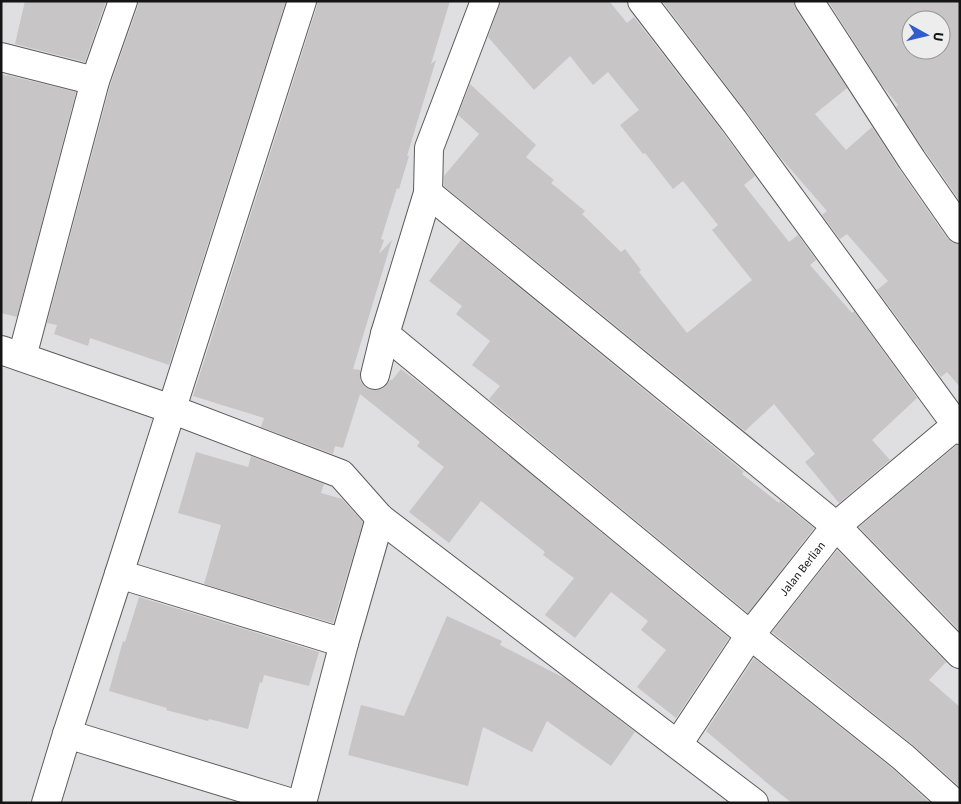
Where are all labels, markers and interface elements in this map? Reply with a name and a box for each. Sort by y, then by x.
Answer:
north arrow [901,10,951,60]
text: U [927,31,948,43]
street label: Jalan Berlian [775,538,829,600]

